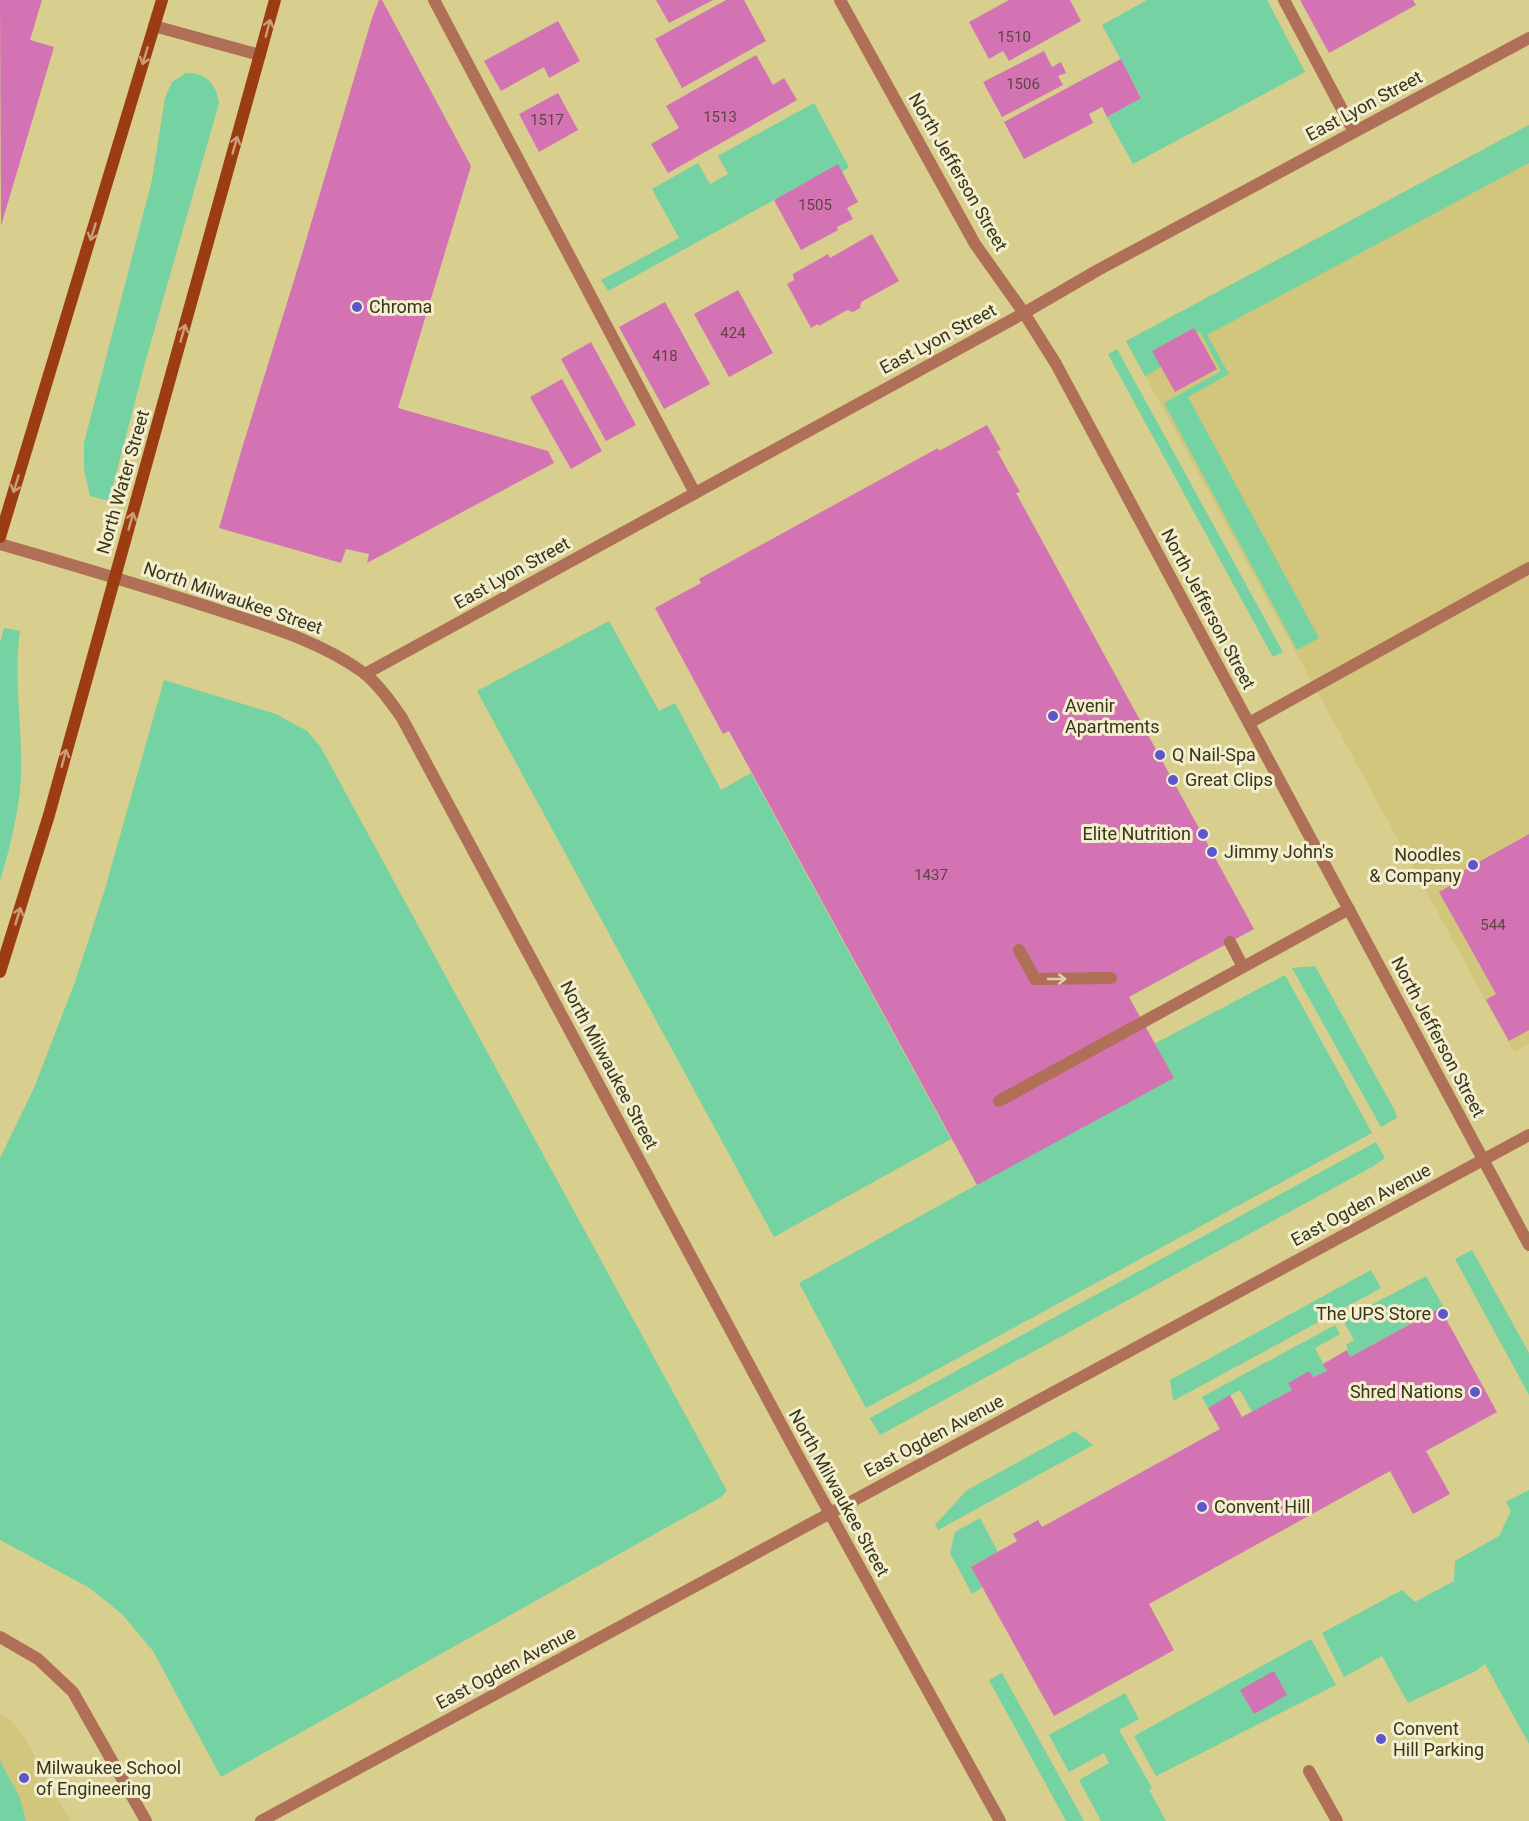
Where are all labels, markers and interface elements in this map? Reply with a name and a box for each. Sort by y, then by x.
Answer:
one-way arrow [263,19,274,38]
house number: 1510 [997,28,1031,46]
one-way arrow [139,46,150,65]
street label: East Lyon Street [1302,66,1426,145]
house number: 1506 [1006,75,1040,93]
street label: North Jefferson Street [905,89,1012,255]
house number: 1513 [703,108,737,126]
house number: 1517 [530,111,564,129]
one-way arrow [230,136,241,155]
house number: 1505 [798,196,832,214]
one-way arrow [86,222,97,241]
place label: Chroma [369,296,432,317]
street label: East Lyon Street [876,299,1000,378]
marker: Chroma [350,300,364,314]
one-way arrow [178,324,189,343]
house number: 424 [720,324,746,342]
house number: 418 [652,347,678,365]
street label: North Water Street [92,407,153,556]
one-way arrow [10,475,21,494]
one-way arrow [125,512,137,531]
street label: North Jefferson Street [1157,525,1260,693]
street label: East Lyon Street [450,532,573,613]
street label: North Milwaukee Street [141,557,325,638]
place label: Avenir Apartments [1065,695,1160,737]
marker: Avenir Apartments [1046,709,1060,723]
place label: Q Nail-Spa [1172,744,1256,765]
marker: Q Nail-Spa [1153,748,1167,762]
one-way arrow [59,749,71,768]
place label: Great Clips [1185,769,1273,790]
marker: Great Clips [1166,773,1180,787]
place label: Elite Nutrition [1083,823,1191,844]
marker: Elite Nutrition [1196,827,1210,841]
place label: Jimmy John's [1224,841,1334,862]
place label: Noodles & Company [1369,844,1461,886]
marker: Jimmy John's [1205,845,1219,859]
marker: Noodles & Company [1466,858,1480,872]
house number: 1437 [914,866,948,884]
one-way arrow [13,907,24,926]
house number: 544 [1480,916,1506,934]
street label: North Jefferson Street [1387,953,1490,1121]
one-way arrow [1046,973,1066,985]
street label: North Milwaukee Street [556,977,663,1153]
street label: East Ogden Avenue [1287,1159,1434,1250]
place label: The UPS Store [1316,1303,1431,1324]
marker: The UPS Store [1436,1307,1450,1321]
place label: Shred Nations [1350,1381,1463,1402]
marker: Shred Nations [1468,1385,1482,1399]
street label: East Ogden Avenue [860,1390,1007,1481]
street label: North Milwaukee Street [785,1406,894,1580]
place label: Convent Hill [1214,1496,1310,1517]
marker: Convent Hill [1195,1500,1209,1514]
street label: East Ogden Avenue [432,1622,579,1713]
place label: Convent Hill Parking [1393,1718,1484,1760]
marker: Convent Hill Parking [1374,1732,1388,1746]
place label: Milwaukee School of Engineering [36,1757,181,1799]
marker: Milwaukee School of Engineering [17,1771,31,1785]

